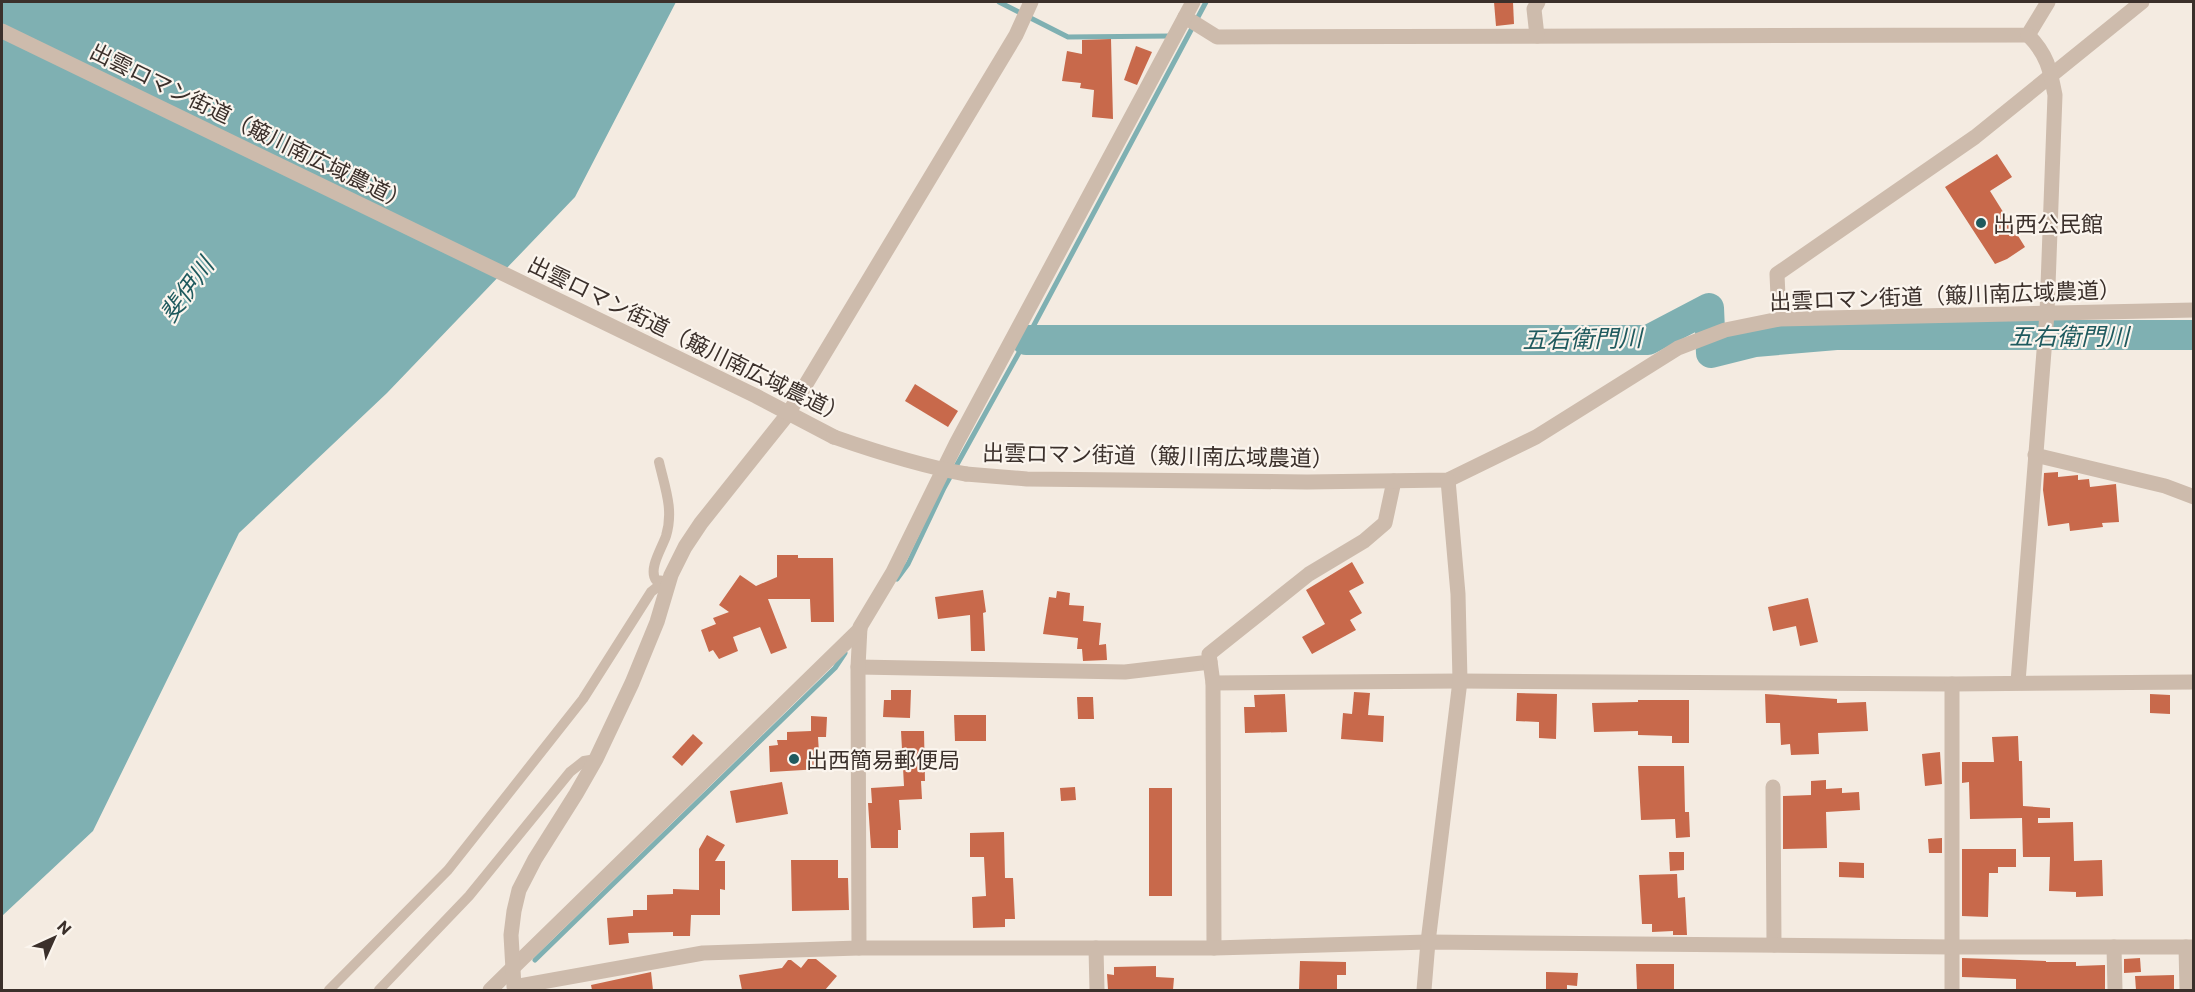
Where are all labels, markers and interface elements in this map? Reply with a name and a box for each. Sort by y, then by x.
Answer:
street label: 出雲ロマン街道（簸川南広域農道） [86,37,414,215]
place label: 出西公民館 [1993,210,2103,237]
marker: 出西公民館 [1974,216,1988,230]
water label: 斐伊川 [153,249,221,327]
street label: 出雲ロマン街道（簸川南広域農道） [524,250,852,428]
street label: 出雲ロマン街道（簸川南広域農道） [1769,275,2121,315]
water label: 五右衛門川 [2009,321,2132,350]
water label: 五右衛門川 [1522,322,1645,354]
street label: 出雲ロマン街道（簸川南広域農道） [982,438,1334,472]
place label: 出西簡易郵便局 [806,746,960,773]
marker: 出西簡易郵便局 [787,752,801,766]
north arrow [24,908,84,968]
text: N [54,916,76,938]

